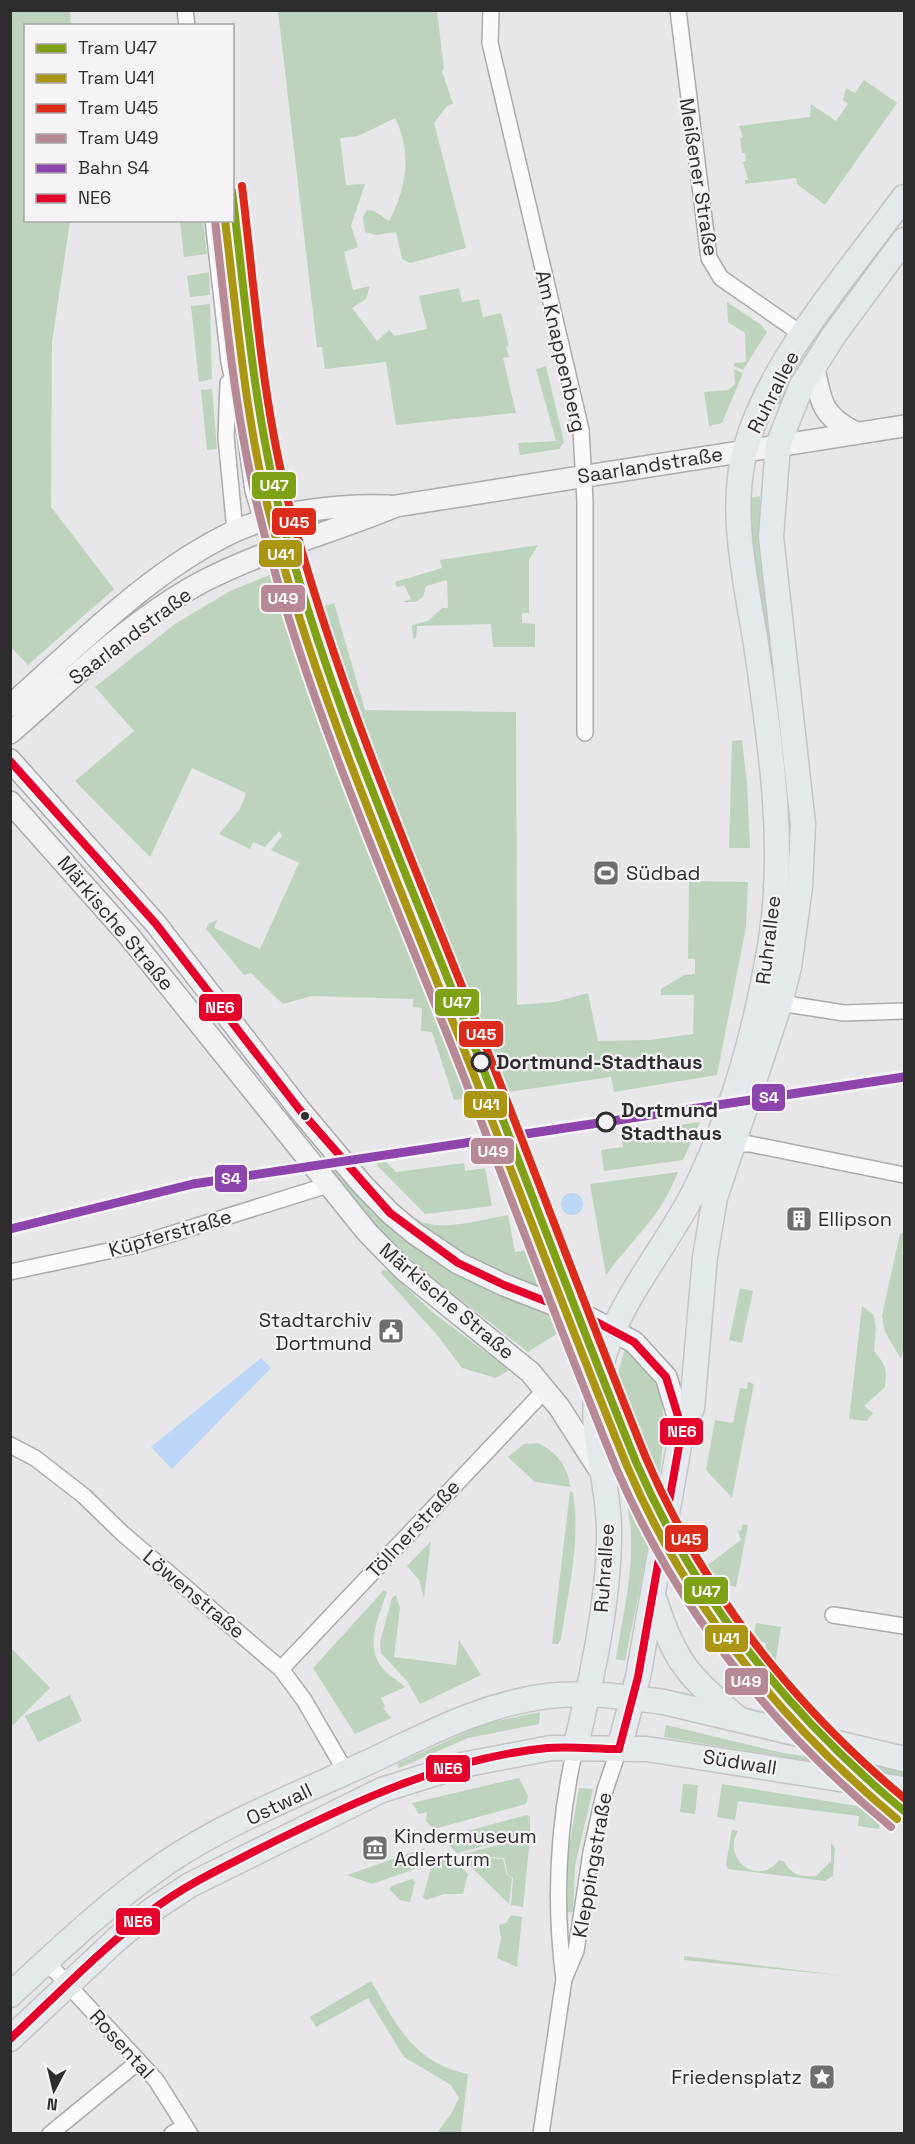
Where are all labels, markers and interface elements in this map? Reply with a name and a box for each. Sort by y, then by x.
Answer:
legend [24,24,234,222]
text: Tram U47 [78,36,157,59]
text: Tram U41 [78,66,154,89]
text: Tram U45 [78,96,158,119]
street label: Meißener Straße [674,96,724,258]
text: Tram U49 [78,126,158,149]
text: Bahn S4 [78,156,149,179]
text: NE6 [78,186,111,209]
street label: Am Knappenberg [530,267,592,435]
street label: Ruhrallee [741,346,805,438]
street label: Saarlandstraße [575,441,725,489]
line badge: U47 [251,471,297,500]
text: U47 [259,475,289,496]
line badge: U45 [271,507,317,536]
text: U45 [279,512,310,533]
line badge: U41 [258,539,303,568]
text: U41 [267,544,295,565]
street label: Saarlandstraße [63,581,197,691]
line badge: U49 [260,584,306,613]
text: U49 [268,588,299,609]
street label: Märkische Straße [52,850,180,996]
sports icon: Südbad [591,858,621,888]
place label: Südbad [626,860,700,886]
street label: Ruhrallee [750,894,786,986]
line badge: U47 [434,988,480,1017]
text: U47 [442,992,472,1013]
line badge: NE6 [198,993,243,1022]
text: NE6 [205,997,235,1018]
line badge: U45 [458,1020,504,1048]
text: U45 [466,1024,497,1045]
place label: Dortmund-Stadthaus [496,1049,702,1075]
marker: Dortmund-Stadthaus [471,1052,491,1072]
line badge: S4 [751,1083,786,1112]
text: S4 [759,1087,779,1108]
line badge: U41 [463,1090,508,1119]
text: U41 [472,1094,500,1115]
place label: Dortmund Stadthaus [621,1097,722,1146]
unlabelled marker [299,1110,311,1122]
marker: Dortmund Stadthaus [596,1112,616,1132]
line badge: U49 [470,1137,515,1165]
text: U49 [478,1141,509,1162]
line badge: S4 [214,1164,248,1193]
text: S4 [221,1168,241,1189]
street label: Küpferstraße [105,1203,235,1263]
building icon: Ellipson [784,1204,814,1234]
place label: Ellipson [818,1206,892,1232]
street label: Märkische Straße [374,1237,520,1365]
place label: Stadtarchiv Dortmund [259,1307,372,1356]
public building icon: Stadtarchiv Dortmund [376,1316,406,1346]
line badge: NE6 [659,1417,704,1446]
text: NE6 [667,1421,697,1442]
street label: Töllnerstraße [361,1474,465,1584]
street label: Ruhrallee [588,1523,620,1613]
line badge: U45 [664,1524,709,1553]
text: U45 [671,1529,702,1550]
street label: Löwenstraße [138,1544,250,1644]
line badge: U47 [683,1576,729,1605]
text: U47 [691,1581,721,1602]
line badge: U41 [704,1624,749,1653]
text: U41 [712,1628,740,1649]
line badge: U49 [724,1667,769,1696]
text: U49 [731,1671,762,1692]
street label: Südwall [701,1743,779,1781]
line badge: NE6 [425,1754,471,1783]
text: NE6 [433,1758,463,1779]
street label: Ostwall [242,1777,316,1831]
street label: Kleppingstraße [566,1790,618,1940]
place label: Kindermuseum Adlerturm [394,1823,537,1872]
museum icon: Kindermuseum Adlerturm [360,1833,390,1863]
line badge: NE6 [115,1907,161,1936]
text: NE6 [123,1911,153,1932]
street label: Rosental [84,2004,160,2084]
north arrow [24,2060,84,2120]
place icon: Friedensplatz [807,2062,837,2092]
place label: Friedensplatz [671,2064,802,2090]
text: N [46,2093,59,2115]

